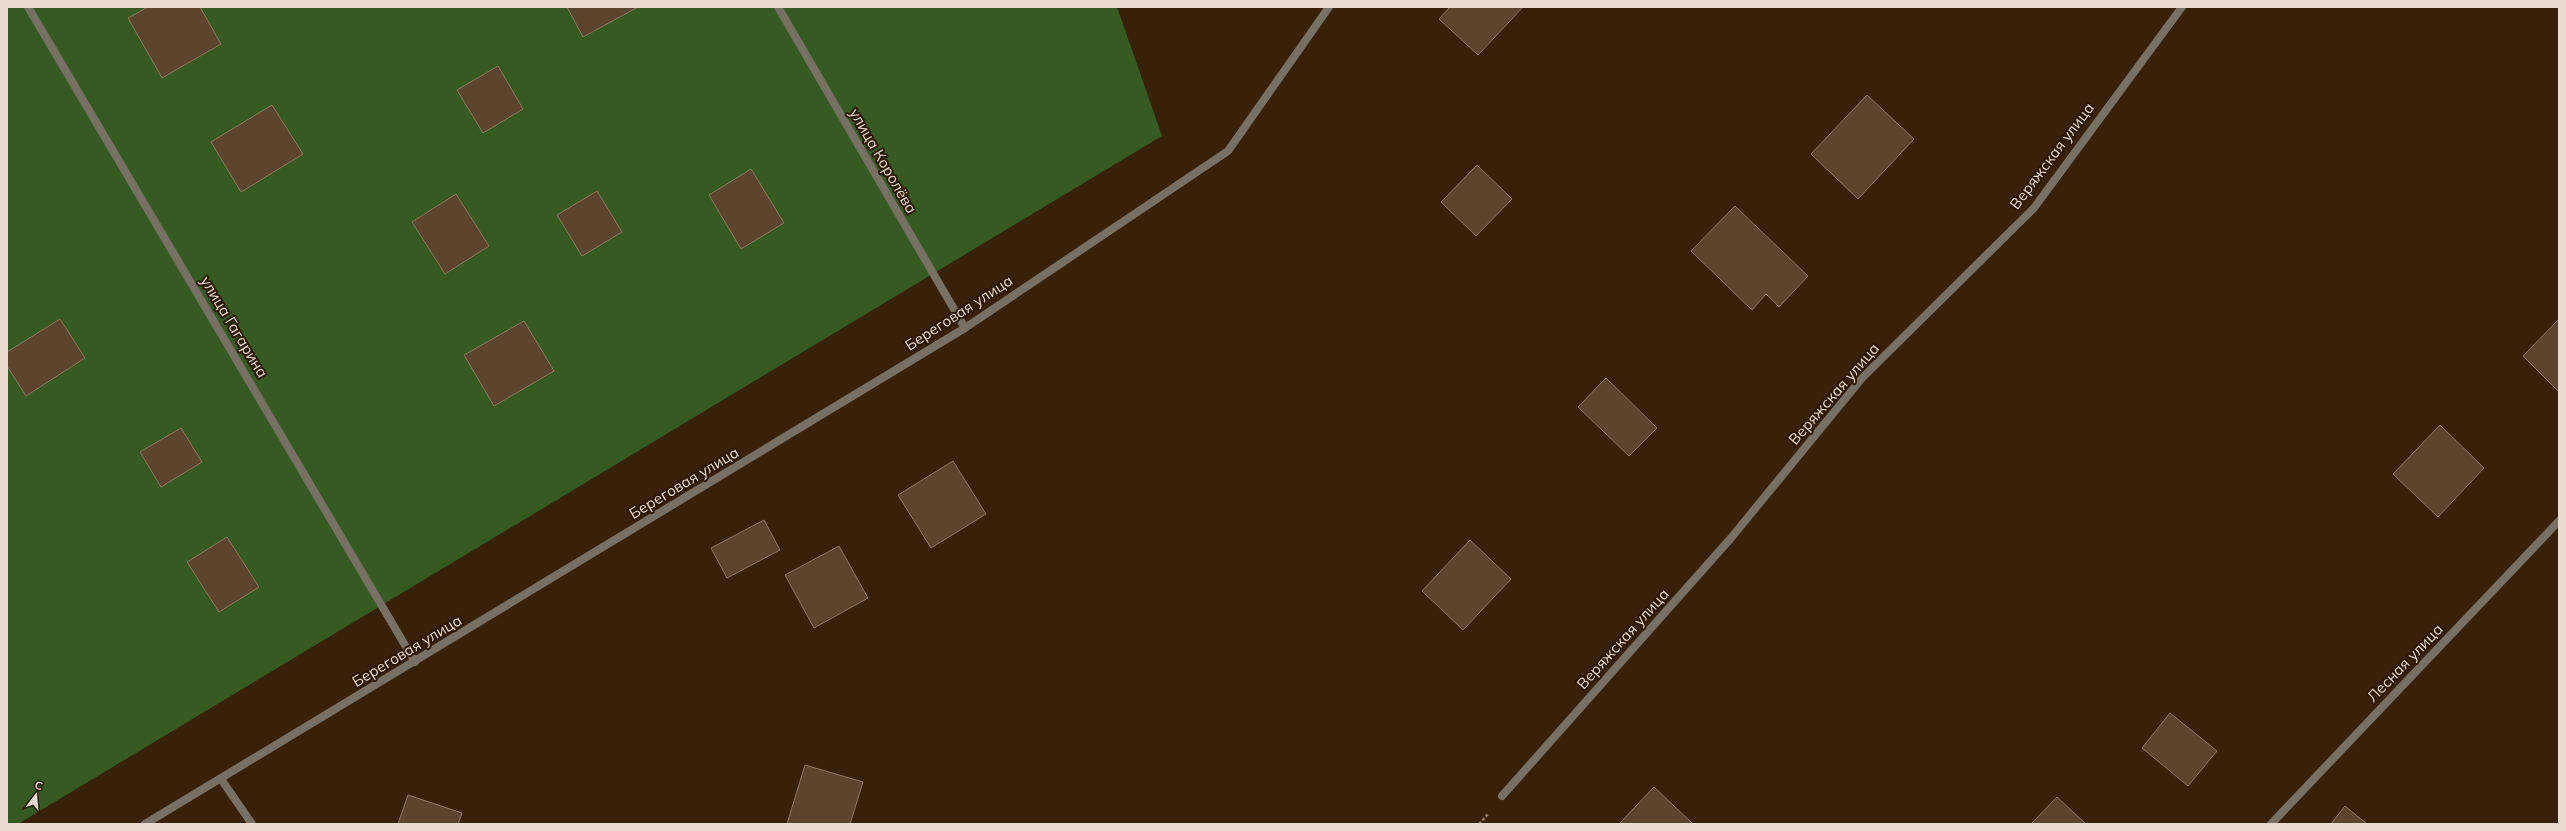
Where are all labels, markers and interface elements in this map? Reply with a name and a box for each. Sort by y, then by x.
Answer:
street label: Веряжская улица [2005,99,2098,213]
street label: улица Королёва [846,105,921,217]
street label: Береговая улица [901,271,1016,355]
street label: улица Гагарина [197,273,272,381]
street label: Веряжская улица [1784,339,1883,448]
street label: Береговая улица [625,442,742,523]
street label: Веряжская улица [1573,584,1673,693]
street label: Береговая улица [348,610,465,691]
street label: Лесная улица [2363,620,2447,706]
north arrow [16,775,56,815]
text: С [33,778,45,793]

